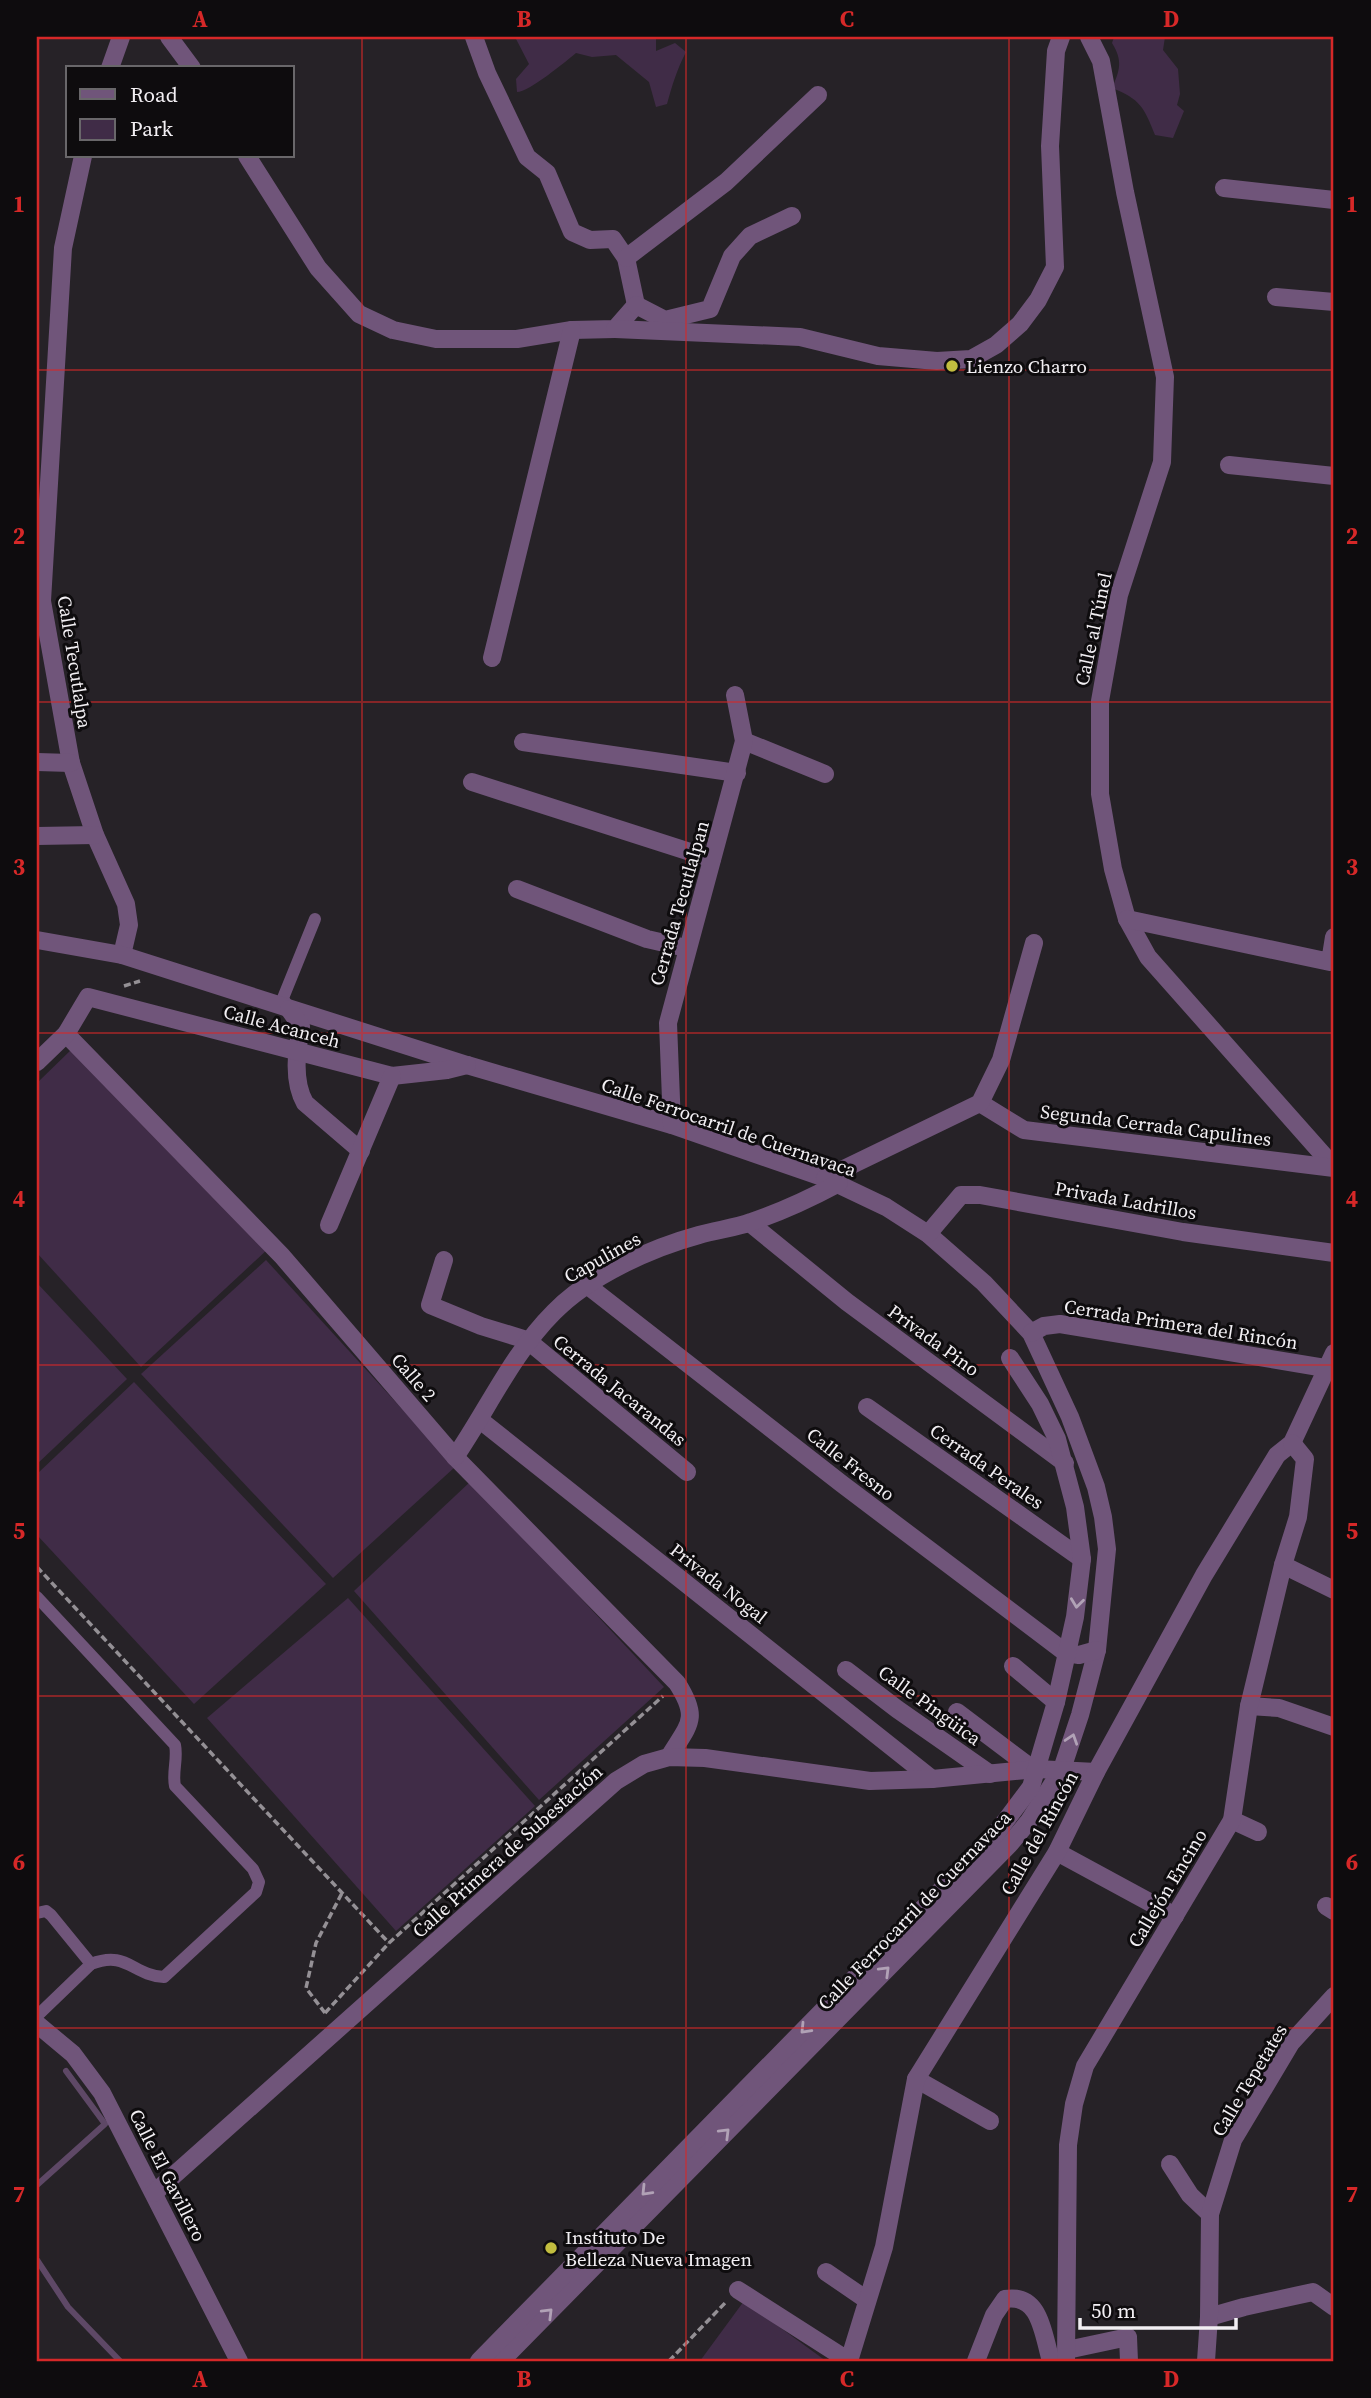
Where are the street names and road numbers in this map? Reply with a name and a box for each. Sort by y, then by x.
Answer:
street label: Calle al Túnel [1068,570,1118,688]
street label: Calle Tecutlalpa [52,594,98,731]
street label: Cerrada Tecutlalpan [643,817,715,989]
street label: Calle Acanceh [221,998,343,1054]
street label: Calle Ferrocarril de Cuernavaca [598,1071,860,1183]
street label: Segunda Cerrada Capulines [1039,1098,1273,1152]
street label: Privada Ladrillos [1053,1175,1199,1225]
street label: Capulines [559,1225,645,1289]
street label: Cerrada Primera del Rincón [1062,1293,1300,1355]
street label: Privada Pino [883,1298,985,1382]
street label: Cerrada Jacarandas [548,1328,692,1452]
street label: Calle 2 [386,1347,442,1407]
street label: Cerrada Perales [925,1417,1049,1515]
street label: Calle Fresno [801,1421,901,1507]
street label: Privada Nogal [665,1537,773,1629]
street label: Calle Pingüica [873,1659,987,1751]
street label: Calle Primera de Subestación [406,1758,608,1944]
street label: Calle del Rincón [994,1766,1084,1900]
street label: Calle Ferrocarril de Cuernavaca [812,1804,1017,2015]
street label: Callejón Encino [1121,1824,1213,1952]
street label: Calle Tepetates [1205,2019,1293,2141]
street label: Calle El Gavillero [123,2104,213,2246]

